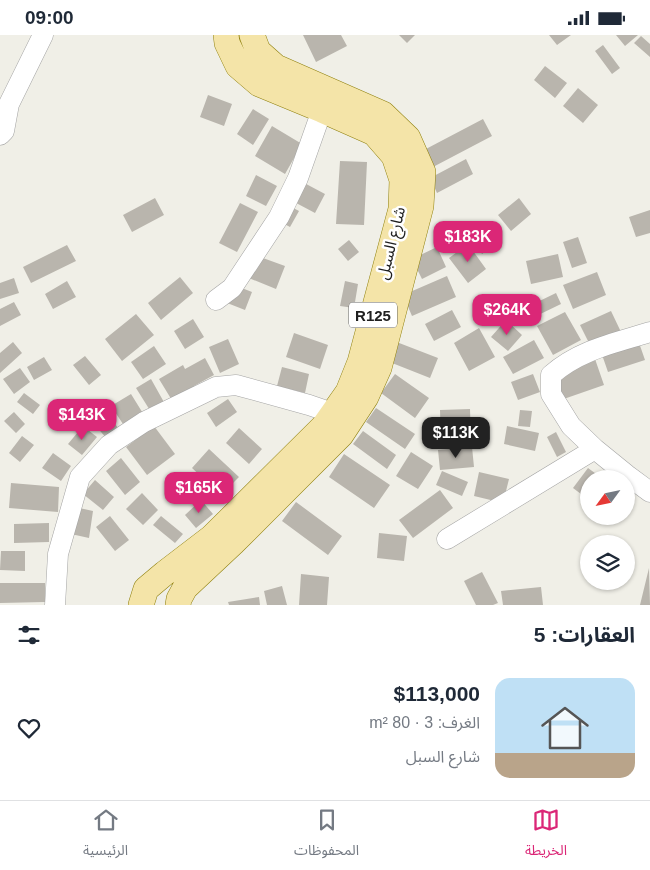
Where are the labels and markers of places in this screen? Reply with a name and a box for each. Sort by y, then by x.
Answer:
pin: $183K [433,221,503,263]
pin: $264K [472,293,542,336]
pin: $143K [47,399,117,441]
pin: $113K [421,417,491,459]
pin: $165K [164,471,234,514]

